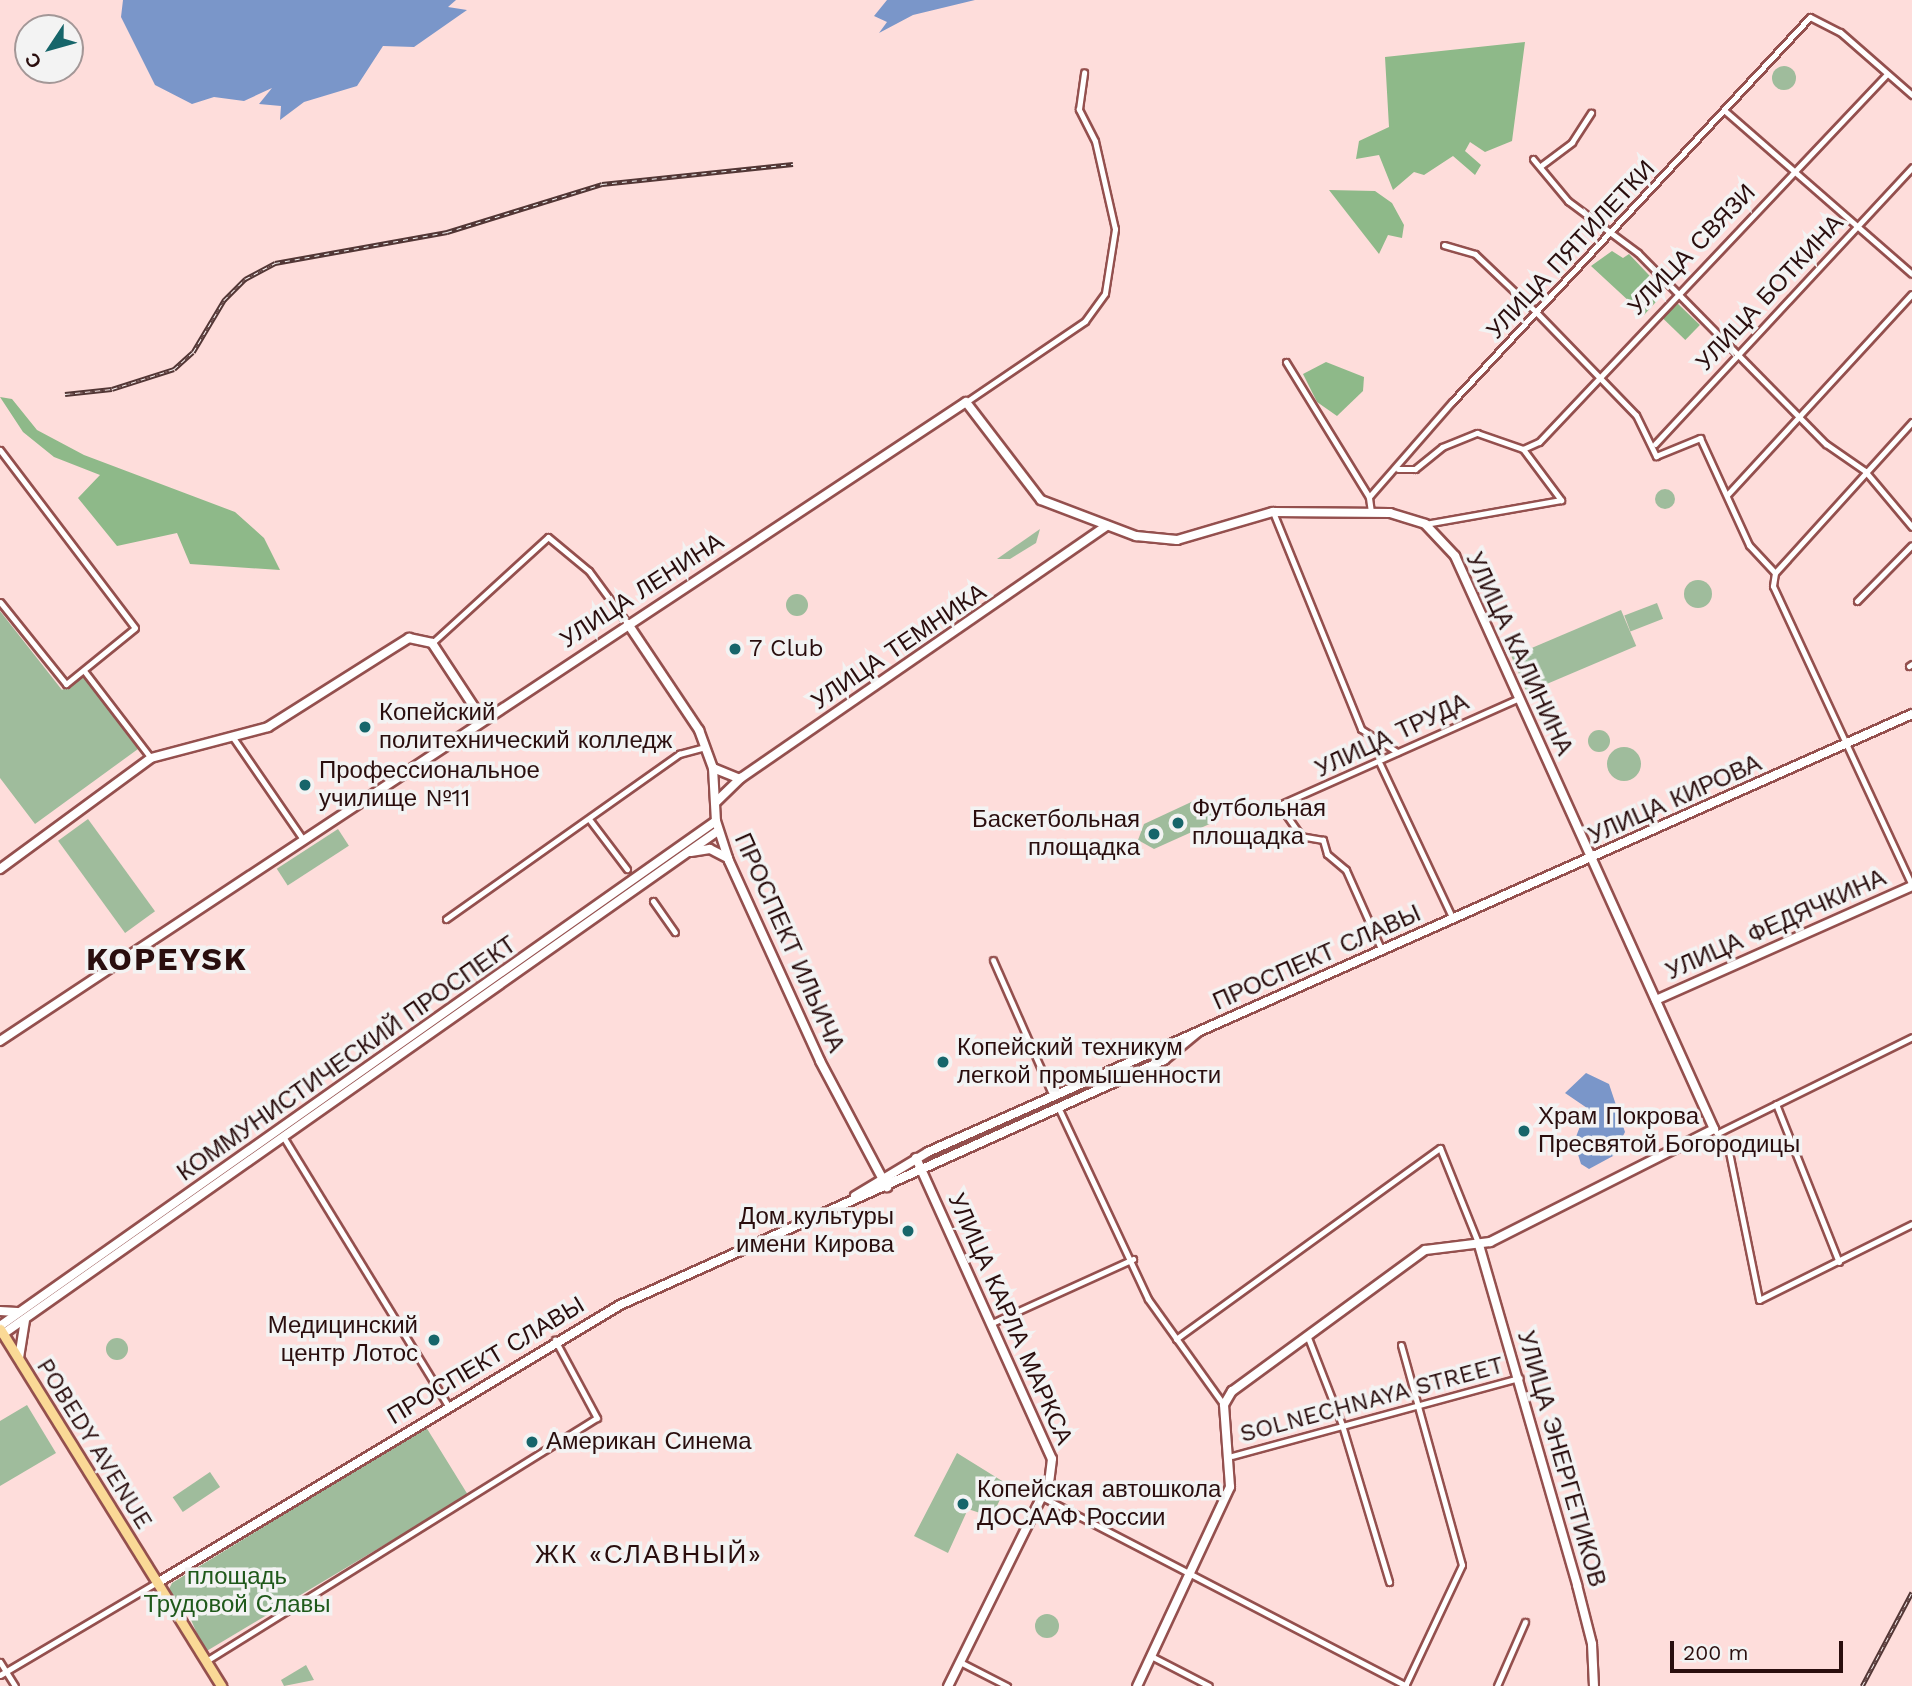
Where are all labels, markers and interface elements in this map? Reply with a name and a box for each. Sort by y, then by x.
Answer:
north arrow [14,14,84,84]
text: С [20,48,47,73]
street label: УЛИЦА ПЯТИЛЕТКИ [1481,155,1661,345]
street label: УЛИЦА СВЯЗИ [1622,178,1762,322]
street label: УЛИЦА БОТКИНА [1690,209,1850,377]
street label: УЛИЦА ЛЕНИНА [555,527,729,655]
street label: УЛИЦА КАЛИНИНА [1459,548,1579,760]
street label: УЛИЦА ТЕМНИКА [806,578,992,716]
place label: 7 Club [749,635,824,663]
marker: 7 Club [727,641,743,657]
street label: УЛИЦА ТРУДА [1311,688,1473,784]
place label: Копейский политехнический колледж [379,699,672,755]
marker: Копейский политехнический колледж [357,719,373,735]
street label: УЛИЦА КИРОВА [1584,749,1766,851]
place label: Профессиональное училище №11 [319,757,540,813]
marker: Профессиональное училище №11 [297,777,313,793]
place label: Футбольная площадка [1192,795,1326,851]
place label: Баскетбольная площадка [972,806,1140,862]
marker: Футбольная площадка [1170,815,1186,831]
marker: Баскетбольная площадка [1146,826,1162,842]
street label: ПРОСПЕКТ ИЛЬИЧА [728,829,850,1057]
street label: УЛИЦА ФЕДЯЧКИНА [1662,863,1890,987]
street label: ПРОСПЕКТ СЛАВЫ [1209,899,1425,1017]
street label: КОММУНИСТИЧЕСКИЙ ПРОСПЕКТ [172,930,522,1188]
district label: KOPEYSK [87,940,247,978]
place label: Копейский техникум легкой промышенности [957,1034,1221,1090]
marker: Копейский техникум легкой промышенности [935,1054,951,1070]
place label: Храм Покрова Пресвятой Богородицы [1538,1103,1800,1159]
marker: Храм Покрова Пресвятой Богородицы [1516,1123,1532,1139]
street label: УЛИЦА КАРЛА МАРКСА [941,1189,1079,1449]
place label: Дом культуры имени Кирова [736,1203,894,1259]
marker: Дом культуры имени Кирова [900,1223,916,1239]
street label: ПРОСПЕКТ СЛАВЫ [382,1291,590,1431]
place label: Медицинский центр Лотос [268,1312,418,1368]
street label: УЛИЦА ЭНЕРГЕТИКОВ [1511,1328,1611,1590]
marker: Медицинский центр Лотос [424,1330,444,1350]
street label: SOLNECHNAYA STREET [1237,1351,1507,1449]
street label: POBEDY AVENUE [29,1353,159,1535]
place label: Американ Синема [546,1428,752,1456]
marker: Американ Синема [524,1434,540,1450]
place label: Копейская автошкола ДОСААФ России [977,1476,1221,1532]
marker: Копейская автошкола ДОСААФ России [955,1496,971,1512]
district label: ЖК «СЛАВНЫЙ» [537,1539,761,1571]
park label: площадь Трудовой Славы [143,1563,331,1619]
scale bar [1674,1626,1847,1670]
text: 200 m [1683,1640,1749,1665]

